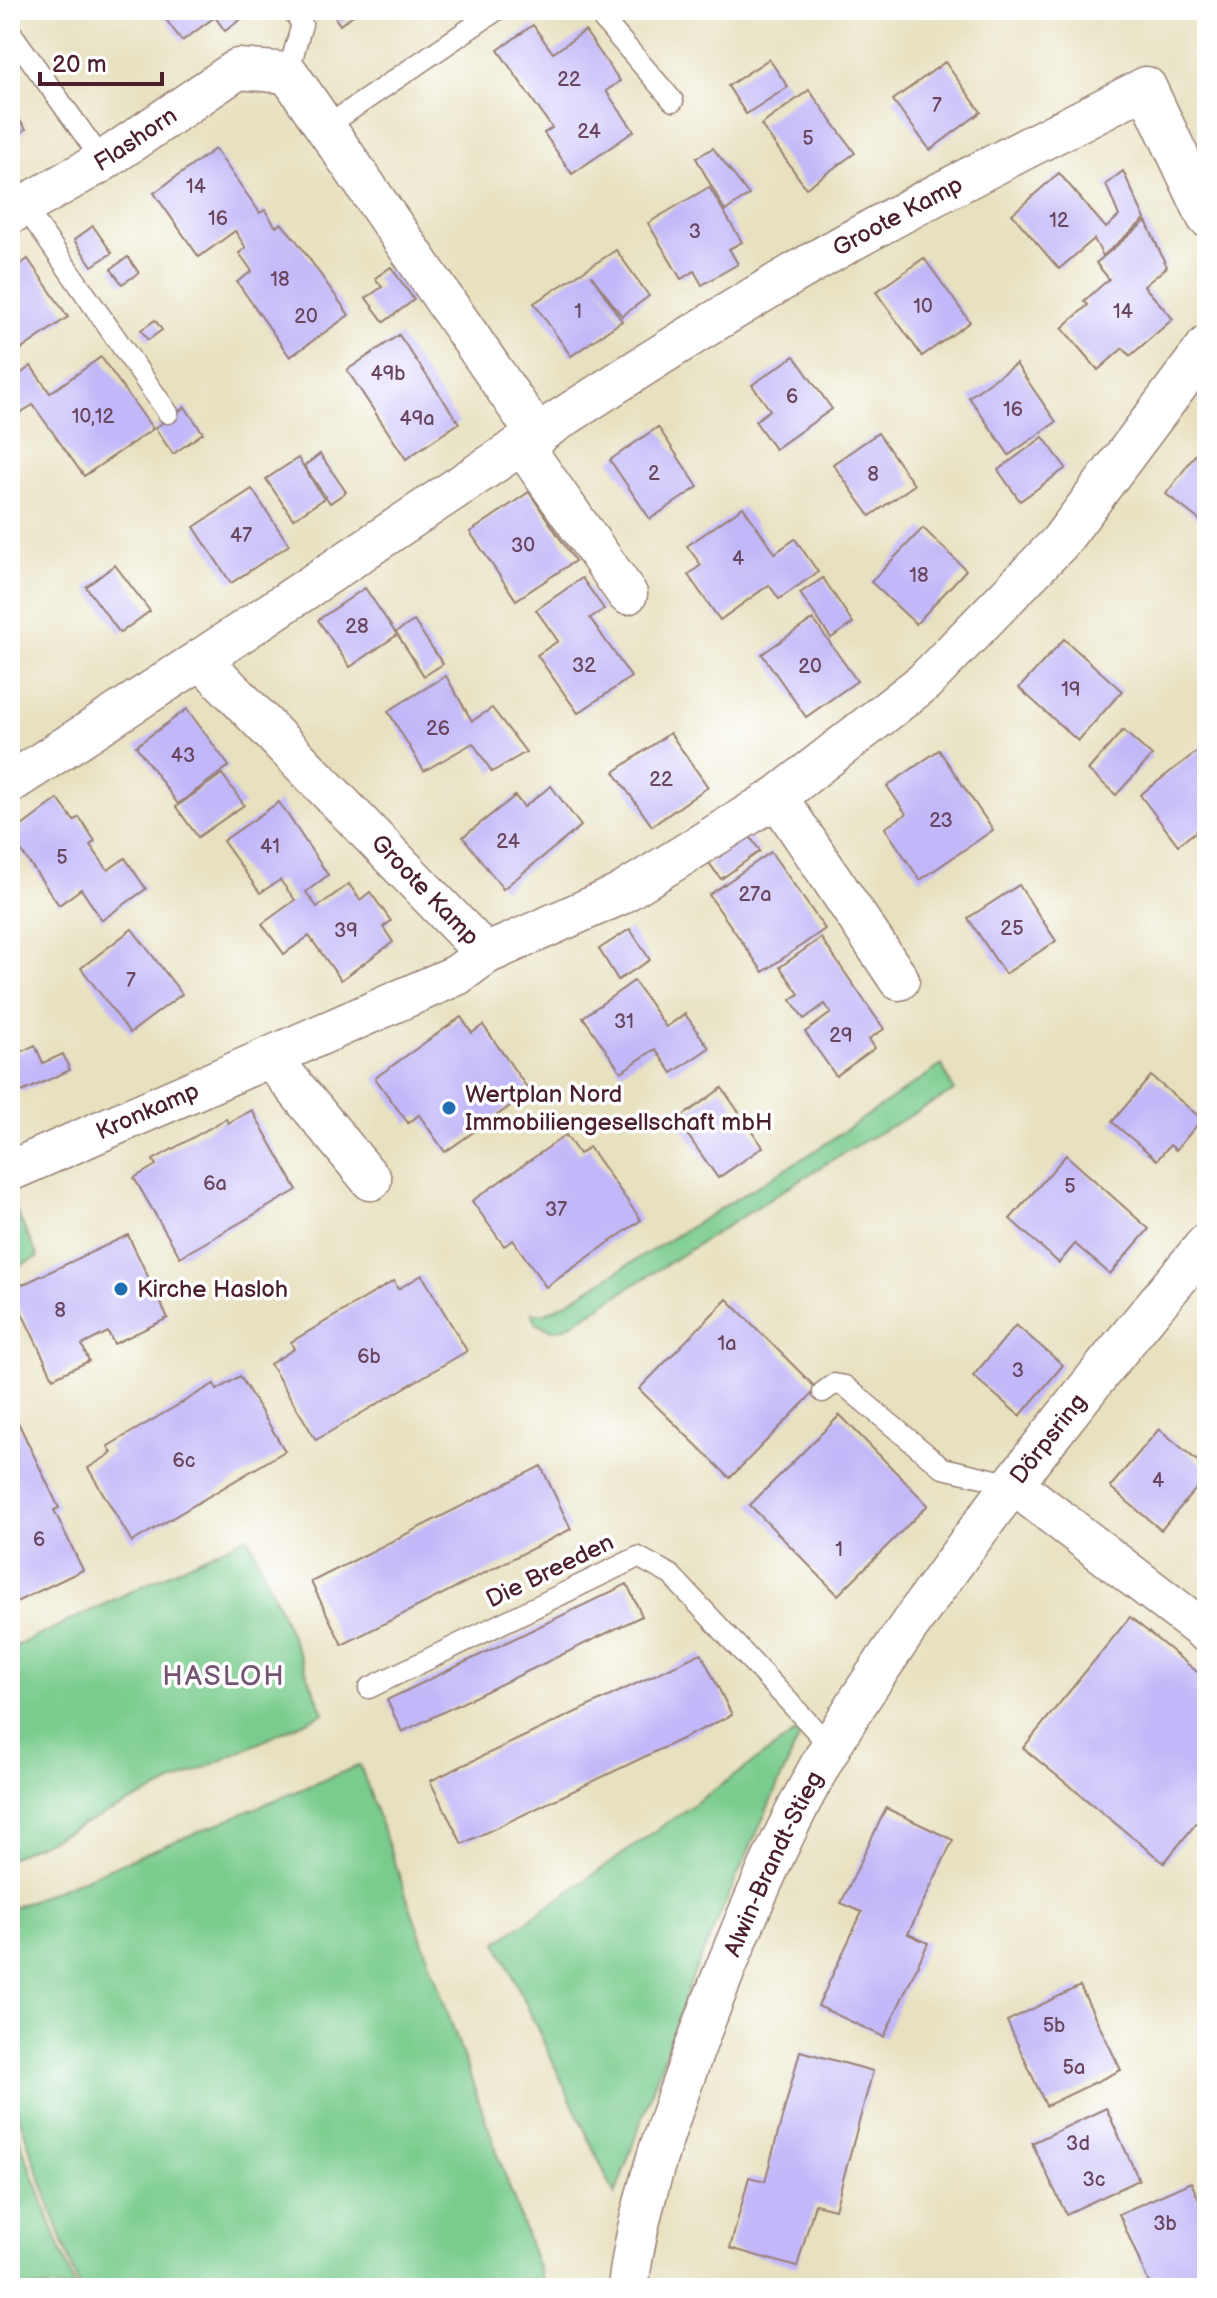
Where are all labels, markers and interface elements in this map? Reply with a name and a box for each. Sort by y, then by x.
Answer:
scale bar [40,36,162,86]
text: 20 m [52,50,107,79]
house number: 22 [557,68,581,92]
house number: 7 [932,94,942,118]
street label: Flashorn [89,101,182,178]
house number: 24 [577,120,601,144]
house number: 5 [802,127,814,151]
street label: Groote Kamp [828,169,967,263]
house number: 14 [186,175,206,199]
house number: 16 [208,207,228,231]
house number: 12 [1049,209,1069,233]
house number: 3 [689,220,701,244]
house number: 18 [270,268,290,292]
house number: 10 [913,295,933,319]
house number: 1 [574,300,582,324]
house number: 14 [1113,300,1133,324]
house number: 20 [294,305,318,329]
house number: 49b [370,362,406,386]
house number: 6 [786,385,798,409]
house number: 16 [1003,398,1023,422]
house number: 10,12 [72,405,115,429]
house number: 49a [399,407,435,431]
house number: 2 [648,462,660,486]
house number: 8 [867,463,879,487]
house number: 47 [230,524,252,548]
house number: 30 [511,534,535,558]
house number: 4 [732,547,744,571]
house number: 18 [909,564,929,588]
house number: 28 [345,615,369,639]
house number: 32 [572,654,596,678]
house number: 20 [798,655,822,679]
house number: 19 [1061,678,1081,702]
house number: 26 [426,717,450,741]
house number: 43 [171,744,195,768]
house number: 22 [649,768,673,792]
house number: 23 [929,809,953,833]
street label: Groote Kamp [365,828,485,952]
house number: 24 [496,830,520,854]
house number: 41 [260,835,280,859]
house number: 5 [56,846,68,870]
house number: 27a [739,883,771,907]
house number: 25 [1000,917,1024,941]
house number: 39 [334,919,358,943]
house number: 7 [126,969,136,993]
house number: 31 [614,1010,634,1034]
house number: 29 [829,1024,853,1048]
street label: Kronkamp [91,1075,203,1146]
place label: Wertplan Nord Immobiliengesellschaft mbH [465,1080,772,1137]
marker: Wertplan Nord Immobiliengesellschaft mbH [440,1099,458,1117]
house number: 6a [203,1172,227,1196]
house number: 5 [1064,1175,1076,1199]
house number: 37 [545,1198,567,1222]
place label: Kirche Hasloh [137,1275,288,1304]
marker: Kirche Hasloh [112,1280,130,1298]
house number: 8 [54,1299,66,1323]
house number: 1a [717,1332,737,1356]
house number: 6b [357,1345,381,1369]
house number: 3 [1012,1359,1024,1383]
street label: Dörpsring [1004,1387,1092,1490]
house number: 6c [173,1449,195,1473]
house number: 4 [1152,1469,1164,1493]
house number: 6 [33,1528,45,1552]
street label: Die Breeden [481,1528,619,1614]
house number: 1 [835,1538,843,1562]
district label: HASLOH [162,1660,286,1693]
street label: Alwin-Brandt-Stieg [718,1766,829,1961]
house number: 5b [1043,2014,1065,2038]
house number: 5a [1063,2056,1085,2080]
house number: 3d [1066,2132,1090,2156]
house number: 3c [1083,2168,1105,2192]
house number: 3b [1153,2212,1177,2236]

